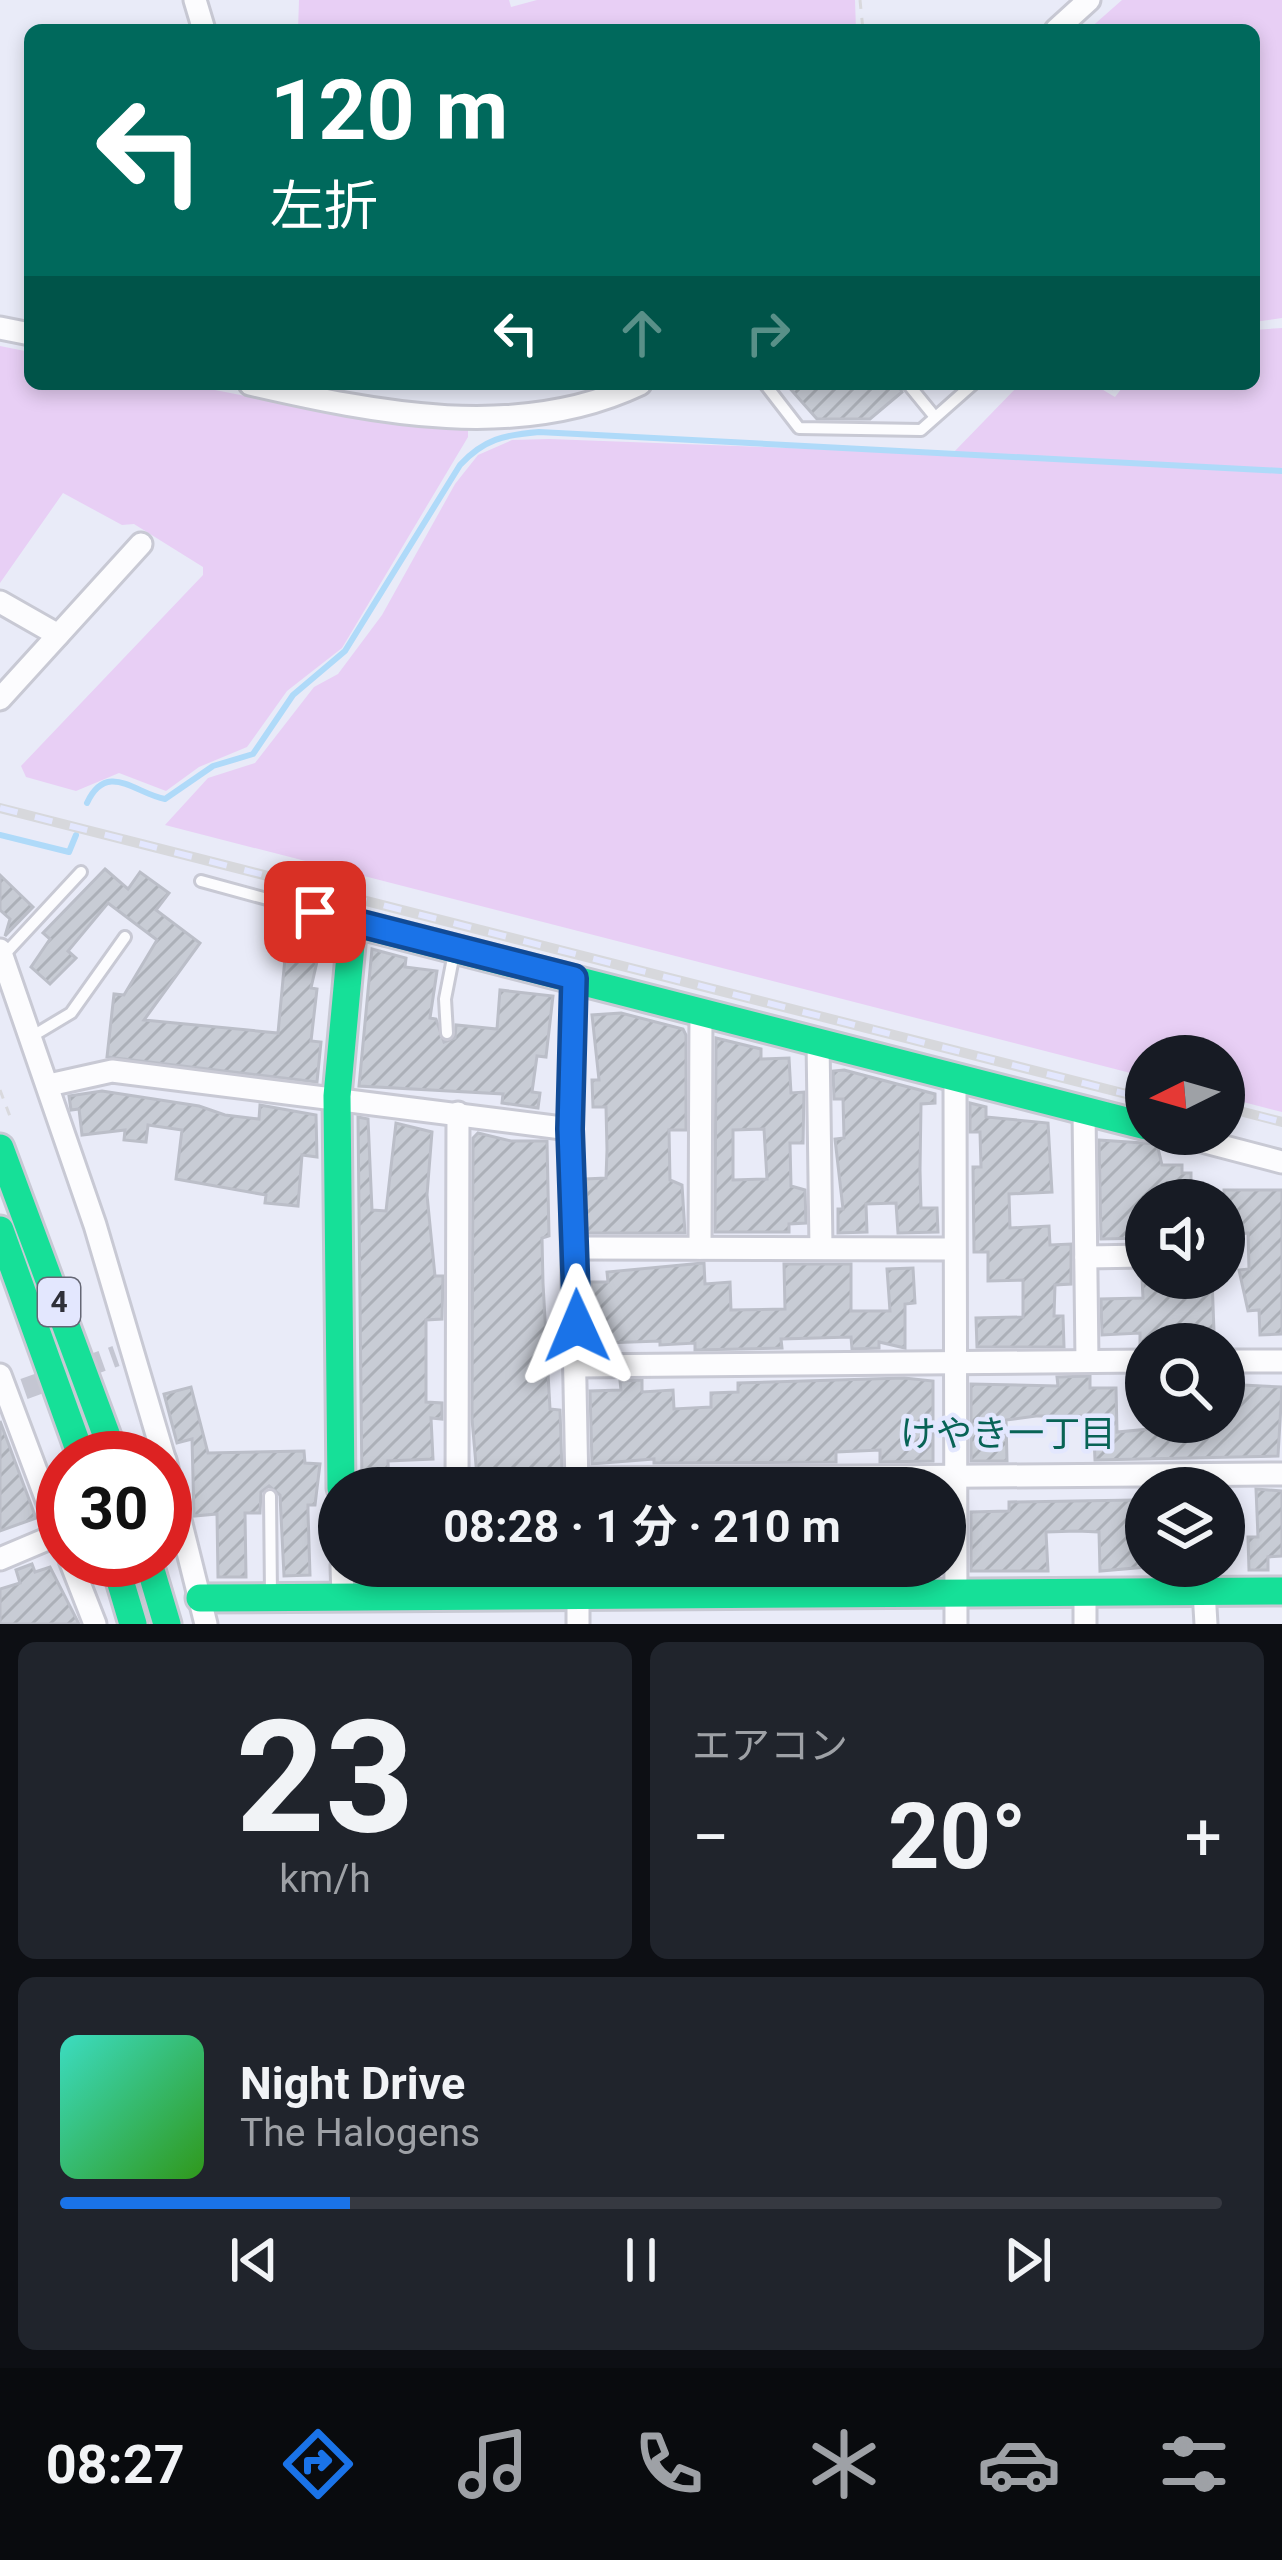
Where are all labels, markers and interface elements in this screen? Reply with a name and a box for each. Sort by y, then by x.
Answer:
text: 120 m [270,61,508,160]
icon: left [72,72,228,228]
text: 左折 [270,175,378,238]
icon: left [483,300,549,366]
icon: ahead [609,300,675,366]
icon: right [735,300,801,366]
pin [264,861,366,963]
icon: arrive [282,879,348,945]
north arrow [1125,1035,1245,1155]
map controls [1125,1035,1245,1587]
button: sound [1125,1179,1245,1299]
position arrow [514,1263,640,1389]
road number: 4 [38,1278,80,1326]
button: search [1125,1323,1245,1443]
district label: けやき一丁目 [900,1413,1116,1455]
speed limit sign: 30 [36,1431,192,1587]
button: layers [1125,1467,1245,1587]
text: 08:28 · 1 分 · 210 m [443,1500,841,1553]
text: 23 [235,1686,415,1869]
text: エアコン [692,1723,848,1769]
text: 20° [888,1785,1026,1890]
text: − [692,1799,730,1876]
text: + [1185,1799,1222,1876]
text: km/h [279,1856,371,1902]
text: Night Drive [240,2057,465,2110]
text: The Halogens [240,2110,480,2156]
icon: previous [221,2227,287,2293]
icon: pause [608,2227,674,2293]
icon: next [995,2227,1061,2293]
icon: directions [276,2422,360,2506]
icon: music [451,2422,535,2506]
icon: phone [627,2422,711,2506]
icon: climate [802,2422,886,2506]
icon: car [977,2422,1061,2506]
icon: filters [1152,2422,1236,2506]
text: 08:27 [46,2433,185,2496]

